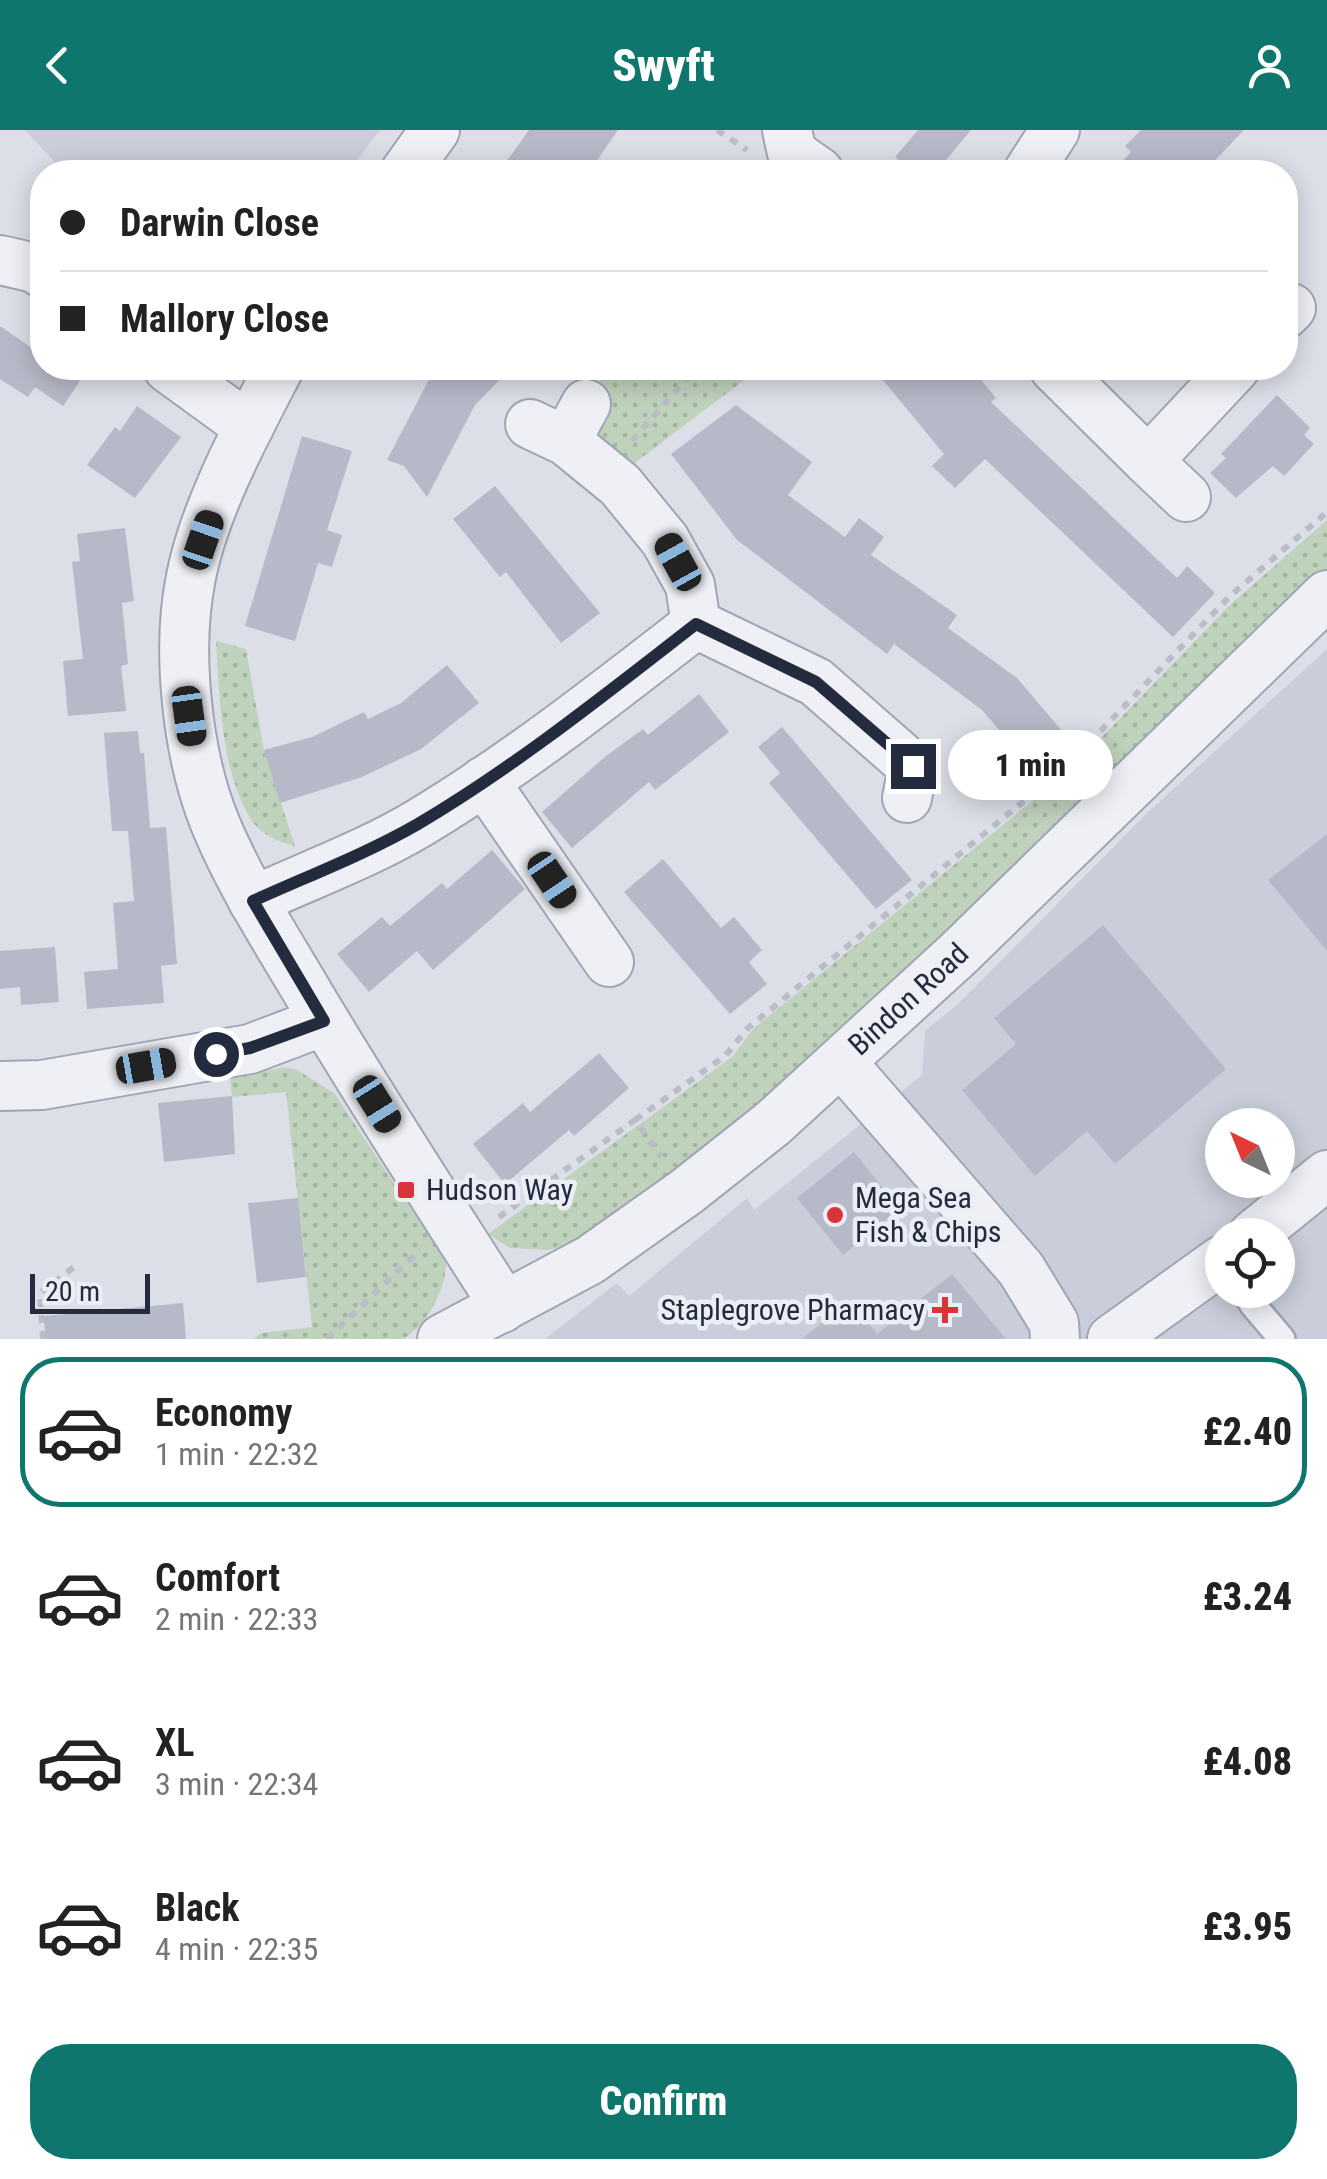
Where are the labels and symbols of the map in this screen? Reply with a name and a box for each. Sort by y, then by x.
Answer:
car [179,507,227,573]
car [650,528,706,596]
car [170,684,208,748]
callout: 1 min [948,731,1113,801]
route end [891,744,936,789]
car [523,847,581,913]
street label: Bindon Road [841,936,975,1062]
route start [194,1032,239,1077]
car [114,1046,178,1086]
car [348,1071,406,1137]
north arrow [1205,1108,1295,1198]
place label: Hudson Way [426,1172,573,1207]
marker: Hudson Way [395,1179,417,1201]
place label: Mega Sea Fish & Chips [855,1180,1001,1249]
marker: Mega Sea Fish & Chips [824,1204,846,1226]
scale bar [30,1269,150,1314]
place label: Staplegrove Pharmacy [660,1292,925,1327]
marker: Staplegrove Pharmacy [934,1299,956,1321]

